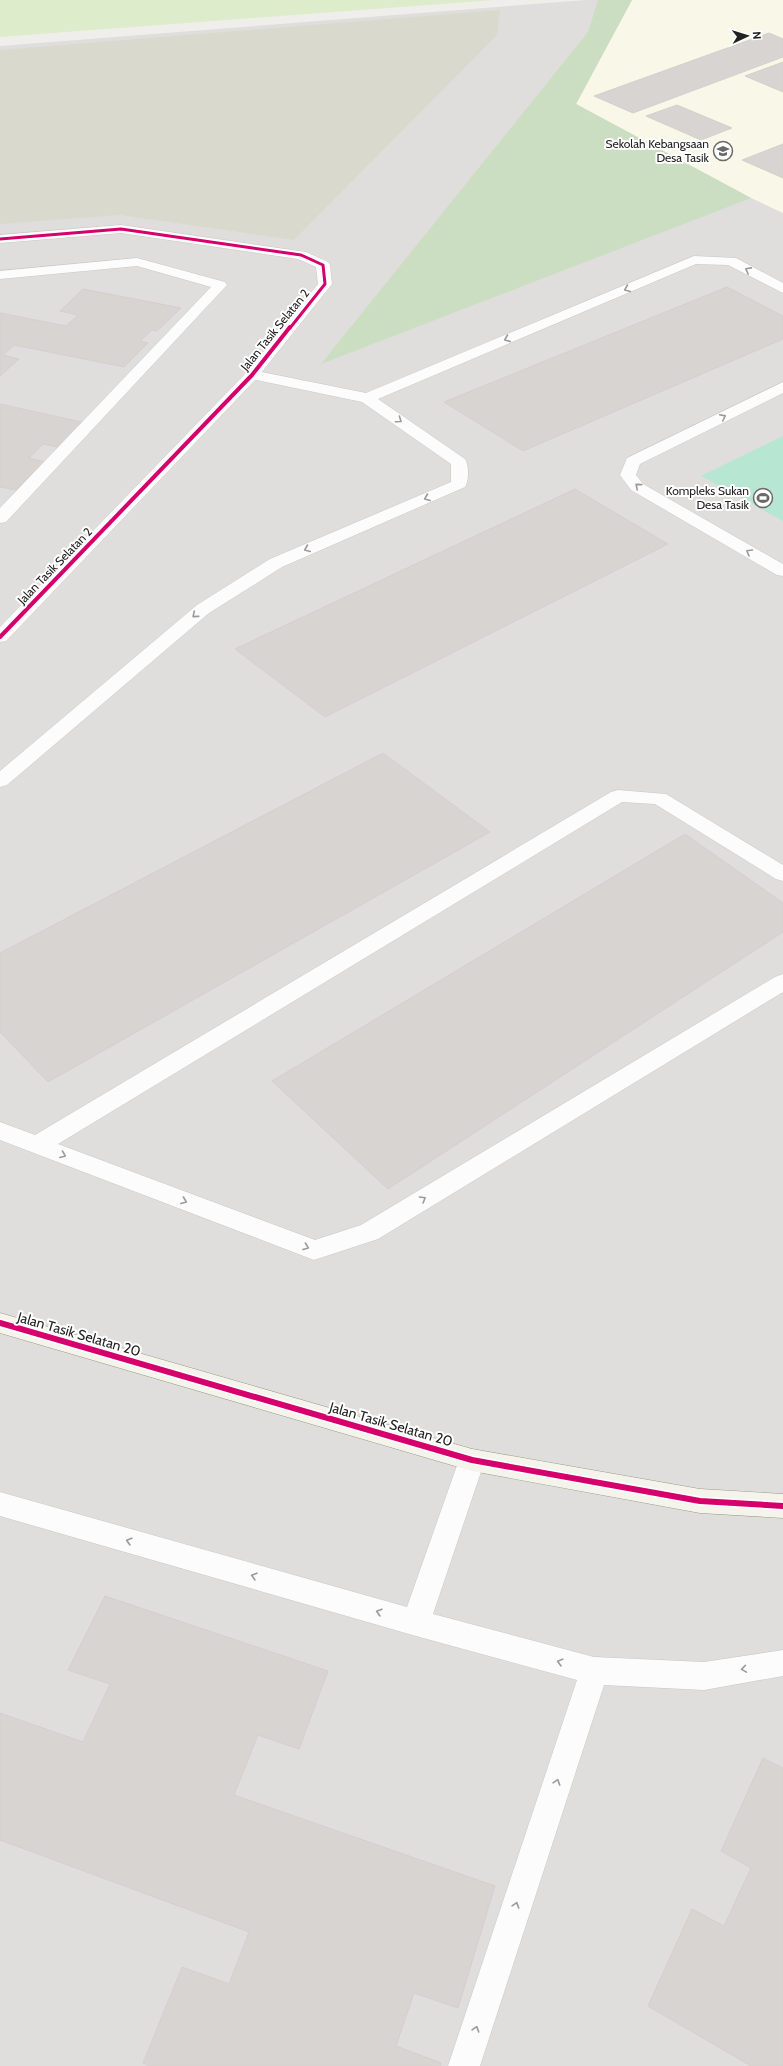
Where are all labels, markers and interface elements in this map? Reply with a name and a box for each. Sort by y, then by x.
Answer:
north arrow [727,16,767,56]
text: N [750,31,764,40]
place label: Sekolah Kebangsaan Desa Tasik [606,136,710,165]
school or university icon: Sekolah Kebangsaan Desa Tasik [712,140,734,162]
one-way arrow [745,268,753,275]
one-way arrow [623,284,631,292]
street label: Jalan Tasik Selatan 2 [236,286,312,374]
one-way arrow [503,335,510,343]
one-way arrow [718,414,726,422]
one-way arrow [395,415,402,423]
one-way arrow [635,483,642,490]
place label: Kompleks Sukan Desa Tasik [666,483,750,512]
sports icon: Kompleks Sukan Desa Tasik [752,487,774,509]
one-way arrow [423,493,431,501]
street label: Jalan Tasik Selatan 2 [14,524,95,608]
one-way arrow [304,545,311,553]
one-way arrow [746,549,753,556]
one-way arrow [193,610,200,617]
one-way arrow [59,1150,66,1158]
one-way arrow [181,1196,188,1204]
one-way arrow [419,1196,426,1204]
one-way arrow [302,1242,309,1250]
street label: Jalan Tasik Selatan 20 [14,1308,143,1360]
street label: Jalan Tasik Selatan 20 [326,1398,455,1450]
one-way arrow [126,1537,133,1546]
one-way arrow [251,1572,258,1581]
one-way arrow [376,1608,383,1617]
one-way arrow [557,1658,564,1667]
one-way arrow [741,1665,748,1673]
one-way arrow [552,1779,561,1786]
one-way arrow [512,1902,520,1909]
one-way arrow [471,2026,480,2033]

